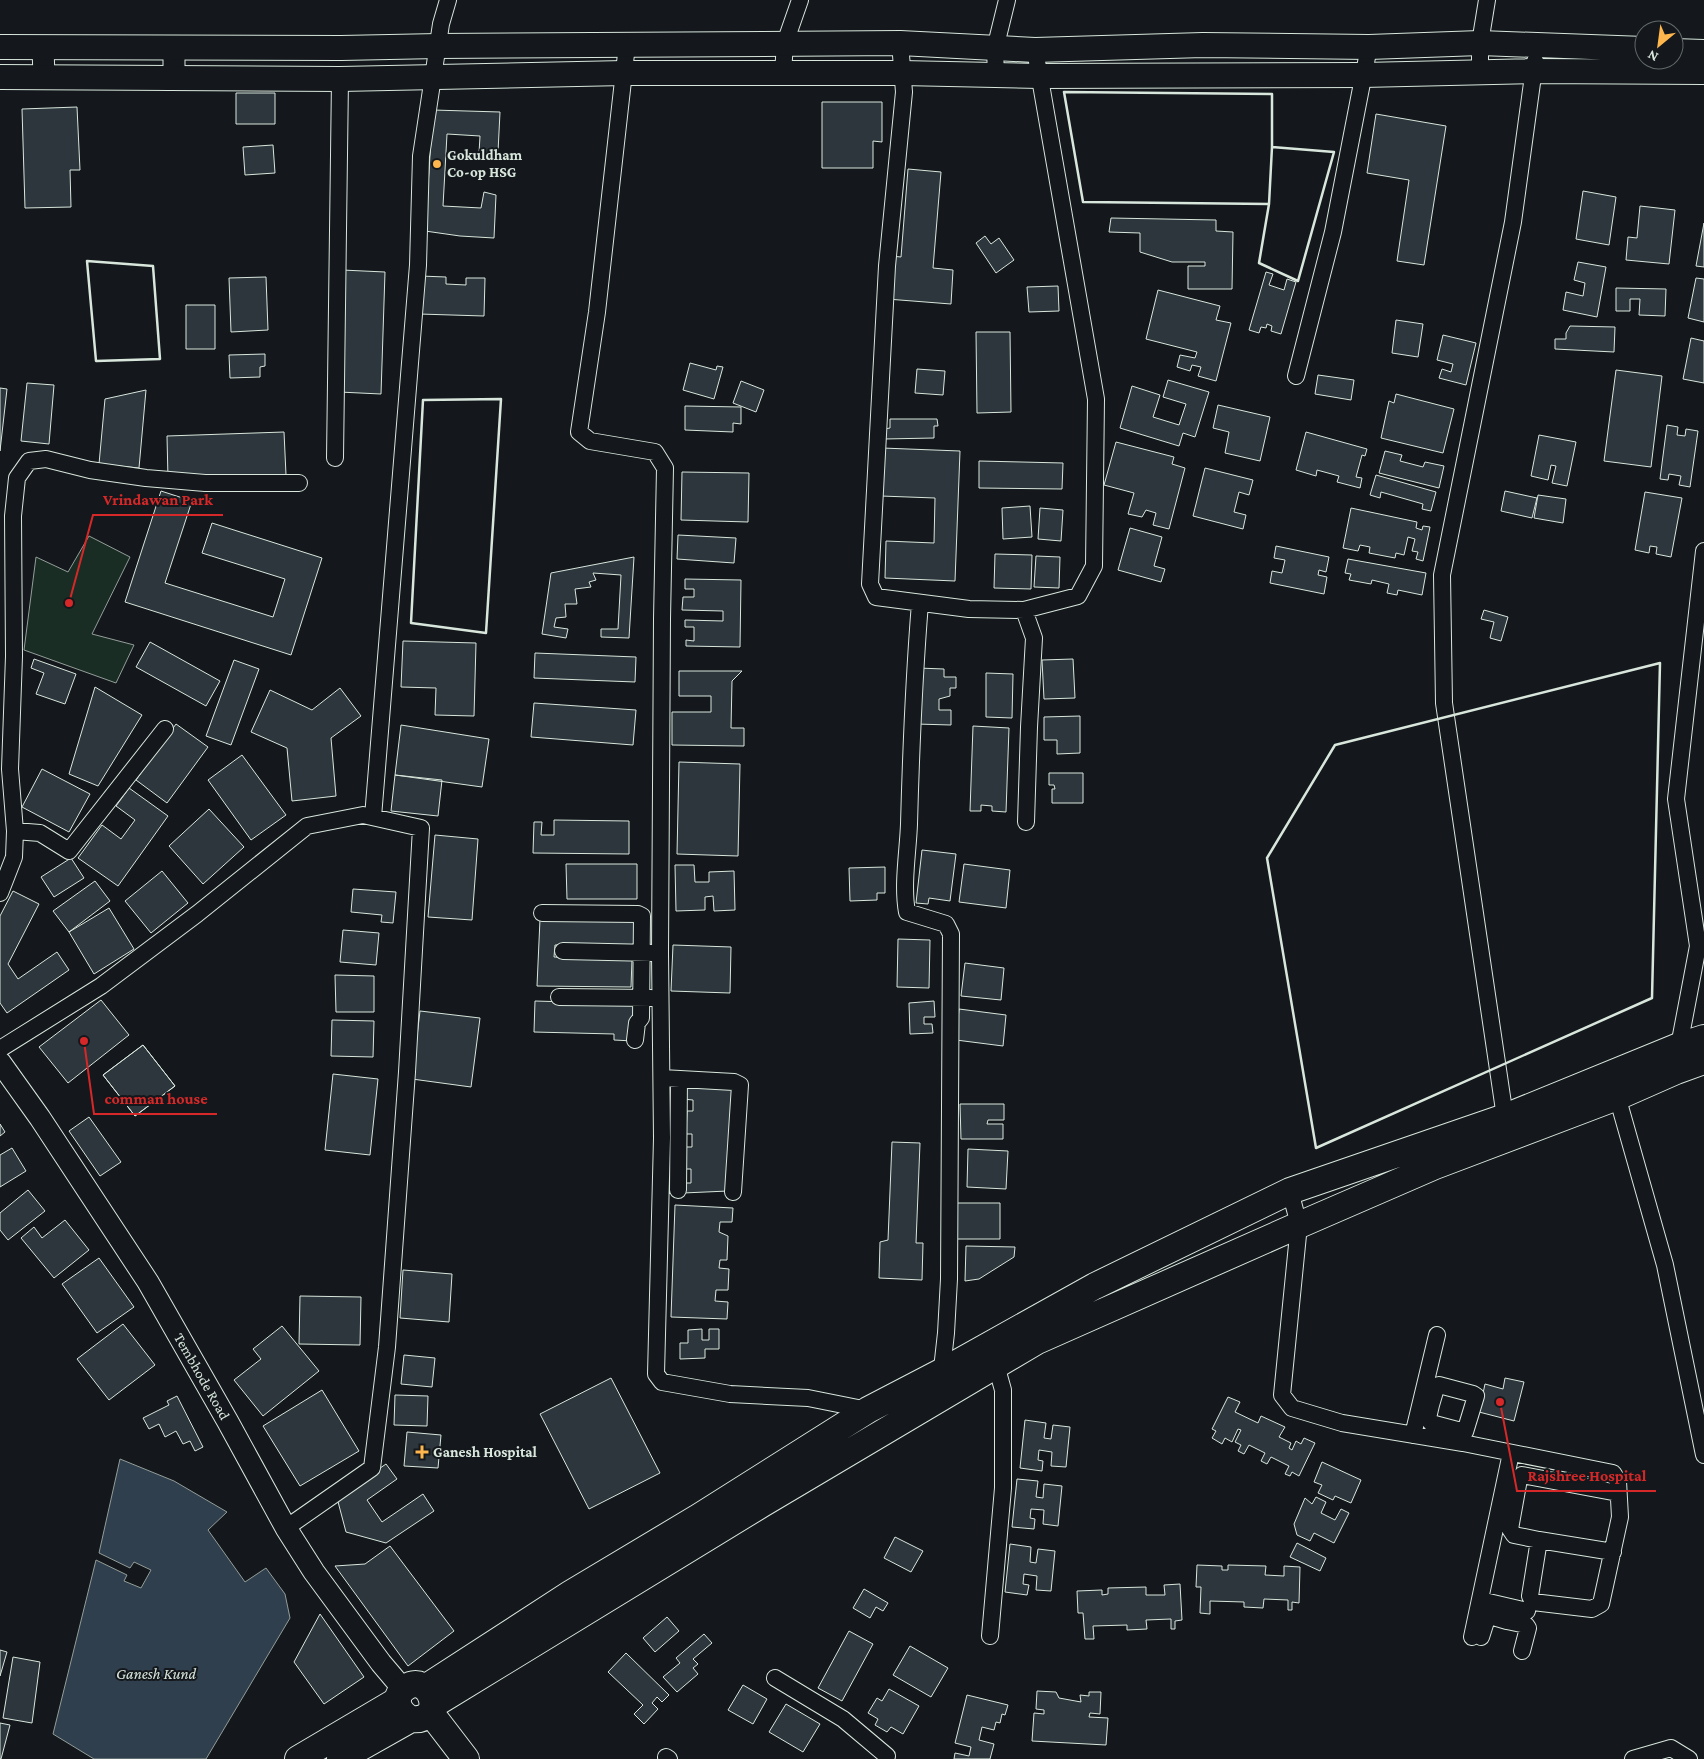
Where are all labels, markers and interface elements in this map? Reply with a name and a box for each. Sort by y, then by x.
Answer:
north arrow [1634,20,1684,70]
text: N [1644,47,1661,66]
place label: Gokuldham Co-op HSG [447,147,523,180]
marker: Gokuldham Co-op HSG [431,158,443,170]
callout: Vrindawan Park [93,484,223,515]
text: Vrindawan Park [102,491,213,508]
callout: comman house [94,1083,217,1114]
text: comman house [104,1090,208,1107]
street label: Tembhode Road [171,1330,233,1423]
place label: Ganesh Hospital [433,1444,538,1460]
marker: Ganesh Hospital [415,1445,429,1459]
callout: Rajshree Hospital [1517,1460,1656,1491]
text: Rajshree Hospital [1528,1467,1647,1485]
water label: Ganesh Kund [116,1665,197,1682]

